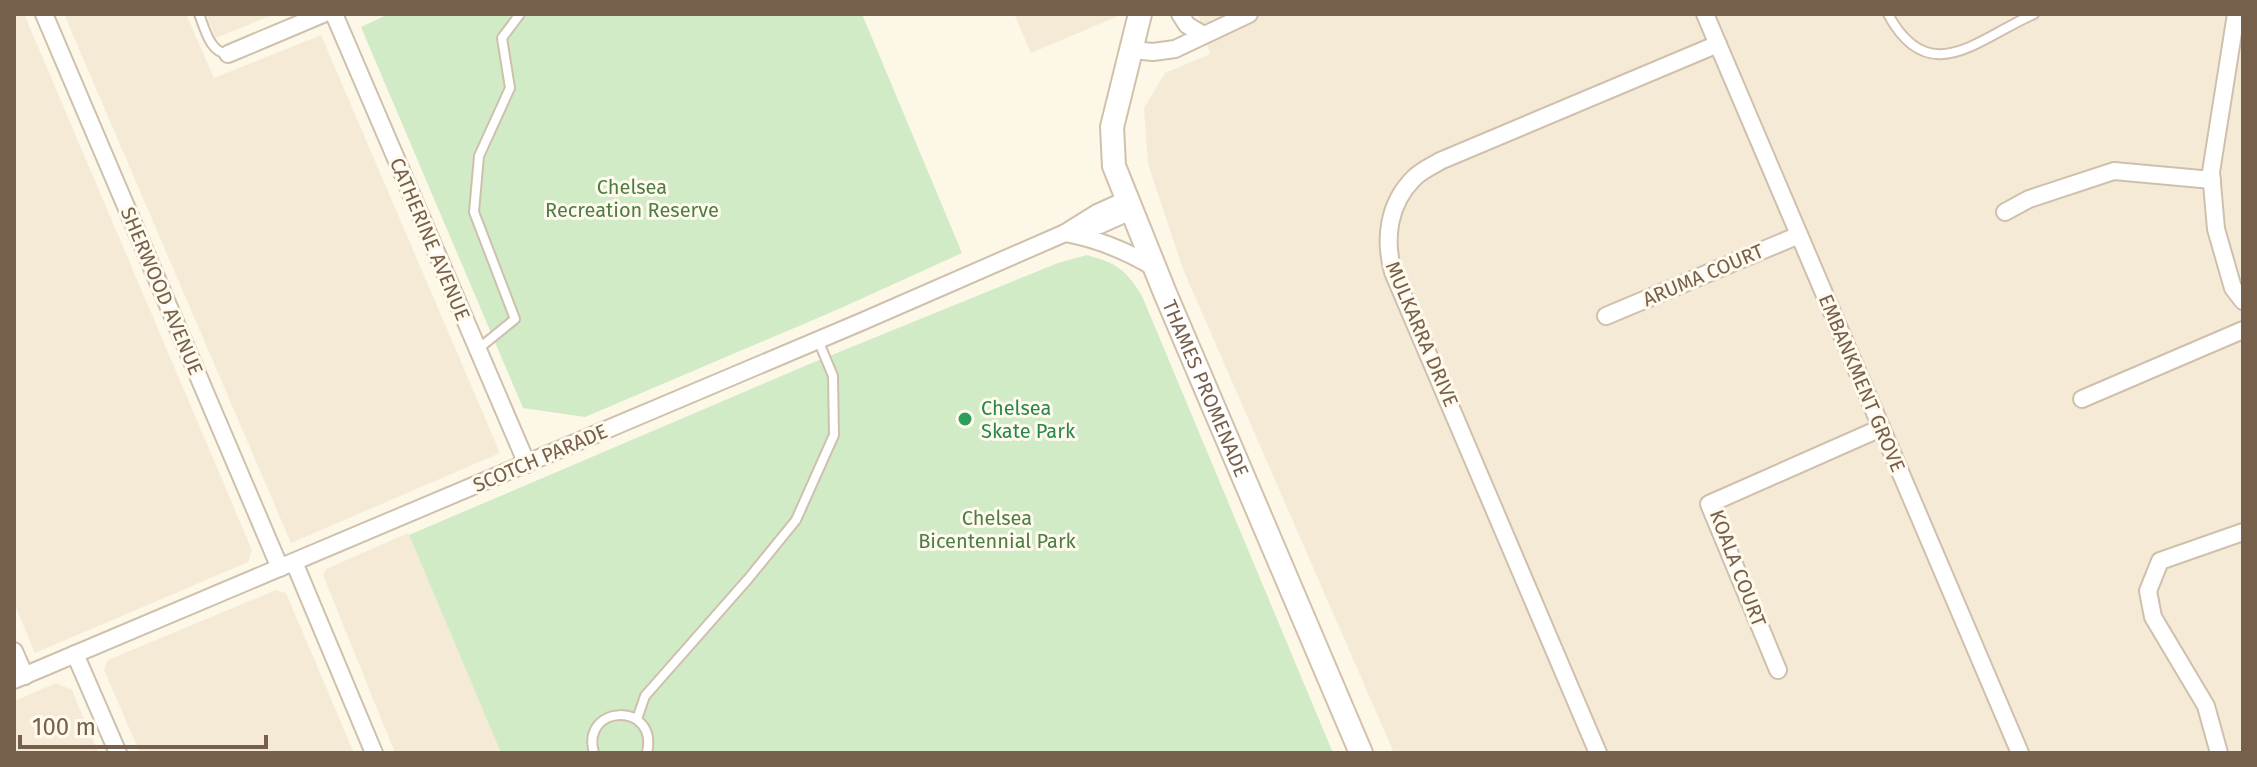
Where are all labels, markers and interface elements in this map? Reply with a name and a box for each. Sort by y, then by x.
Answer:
street label: CATHERINE AVENUE [385,154,475,324]
park label: Chelsea Recreation Reserve [545,175,719,222]
street label: SHERWOOD AVENUE [116,203,208,379]
street label: ARUMA COURT [1639,239,1768,311]
street label: MULKARRA DRIVE [1381,258,1463,410]
street label: EMBANKMENT GROVE [1814,290,1910,476]
street label: THAMES PROMENADE [1157,296,1254,480]
place label: Chelsea Skate Park [981,396,1076,443]
marker: Chelsea Skate Park [956,410,974,428]
street label: SCOTCH PARADE [469,419,611,497]
park label: Chelsea Bicentennial Park [918,506,1077,553]
street label: KOALA COURT [1705,506,1772,630]
scale bar [20,699,266,749]
text: 100 m [32,713,96,741]

